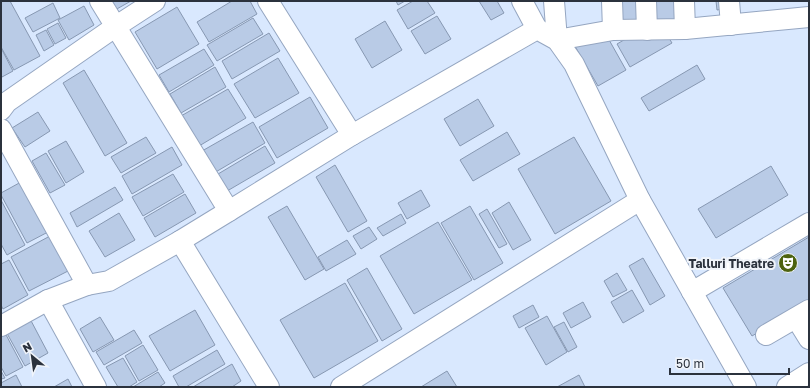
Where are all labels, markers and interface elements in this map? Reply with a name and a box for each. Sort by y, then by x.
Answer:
theatre icon: Talluri Theatre [777,252,799,274]
place label: Talluri Theatre [689,256,774,271]
north arrow [12,336,52,376]
text: N [20,339,34,355]
scale bar [670,350,789,376]
text: 50 m [676,356,704,371]

